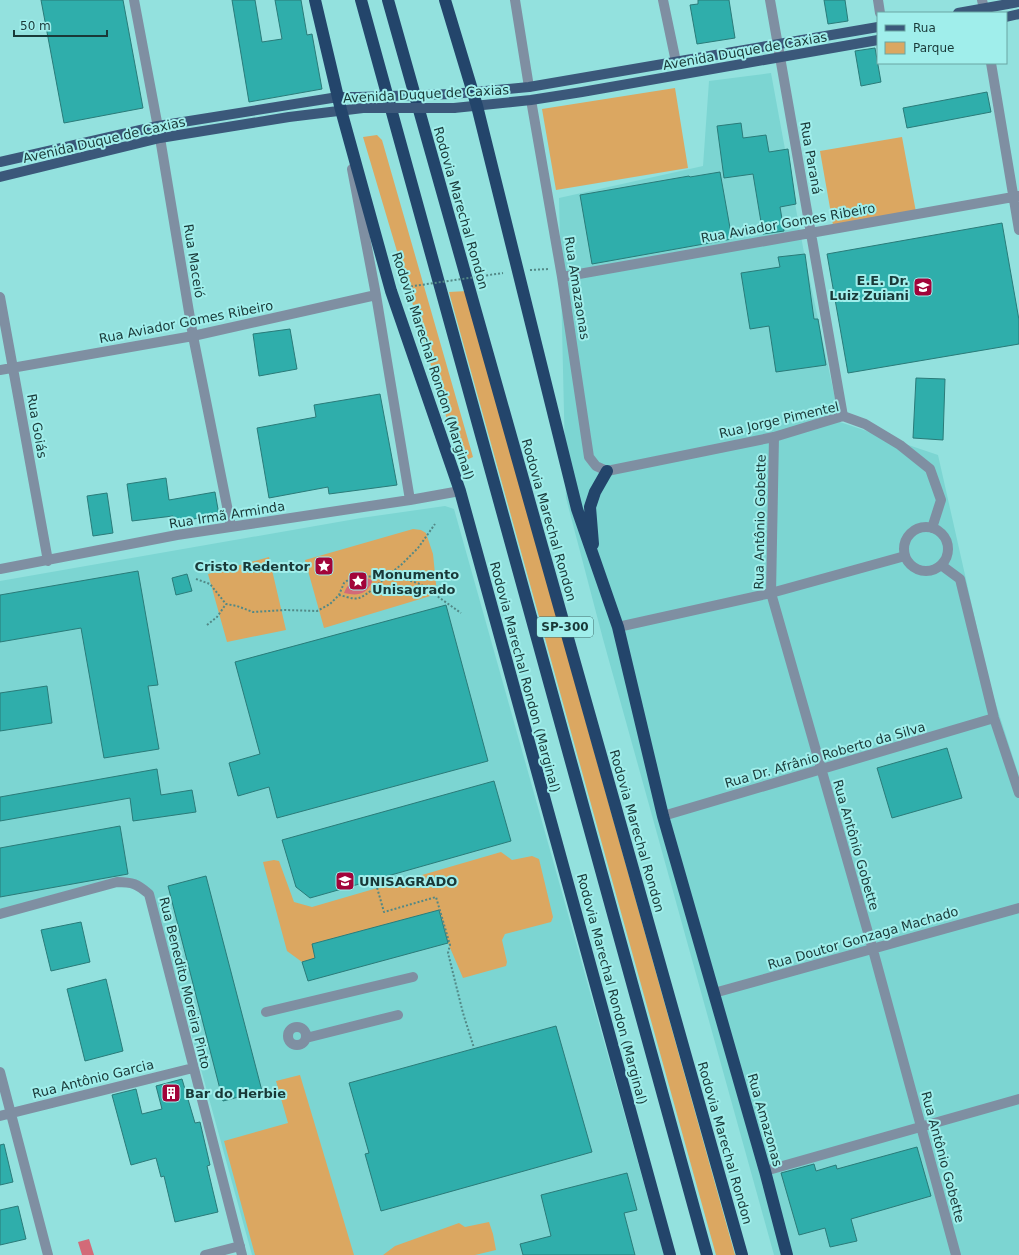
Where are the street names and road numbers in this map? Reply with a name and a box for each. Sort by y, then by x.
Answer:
street label: Avenida Duque de Caxias [662,29,828,73]
street label: Avenida Duque de Caxias [343,82,510,106]
street label: Avenida Duque de Caxias [21,114,187,166]
street label: Rua Paraná [797,120,825,196]
street label: Rodovia Marechal Rondon [431,125,491,291]
street label: Rua Aviador Gomes Ribeiro [700,200,876,246]
street label: Rua Maceió [181,223,207,299]
street label: Rua Amazaonas [561,235,593,341]
street label: Rodovia Marechal Rondon (Marginal) [389,250,477,482]
street label: Rua Aviador Gomes Ribeiro [98,298,274,346]
street label: Rua Goiás [24,393,50,460]
street label: Rua Jorge Pimentel [717,399,841,441]
street label: Rodovia Marechal Rondon [519,437,579,603]
street label: Rua Antônio Gobette [751,454,769,590]
street label: Rua Irmã Arminda [168,498,286,532]
street label: Rodovia Marechal Rondon (Marginal) [487,560,563,794]
road number: SP-300 [537,617,593,637]
street label: Rua Dr. Afrânio Roberto da Silva [723,719,927,791]
street label: Rodovia Marechal Rondon [607,748,667,914]
street label: Rua Antônio Gobette [830,778,882,912]
street label: Rodovia Marechal Rondon (Marginal) [574,872,650,1106]
street label: Rua Benedito Moreira Pinto [156,895,214,1071]
street label: Rua Doutor Gonzaga Machado [766,904,960,972]
street label: Rua Antônio Garcia [31,1057,155,1101]
street label: Rodovia Marechal Rondon [695,1060,755,1226]
street label: Rua Amazonas [745,1072,786,1168]
street label: Rua Antônio Gobette [918,1090,968,1224]

